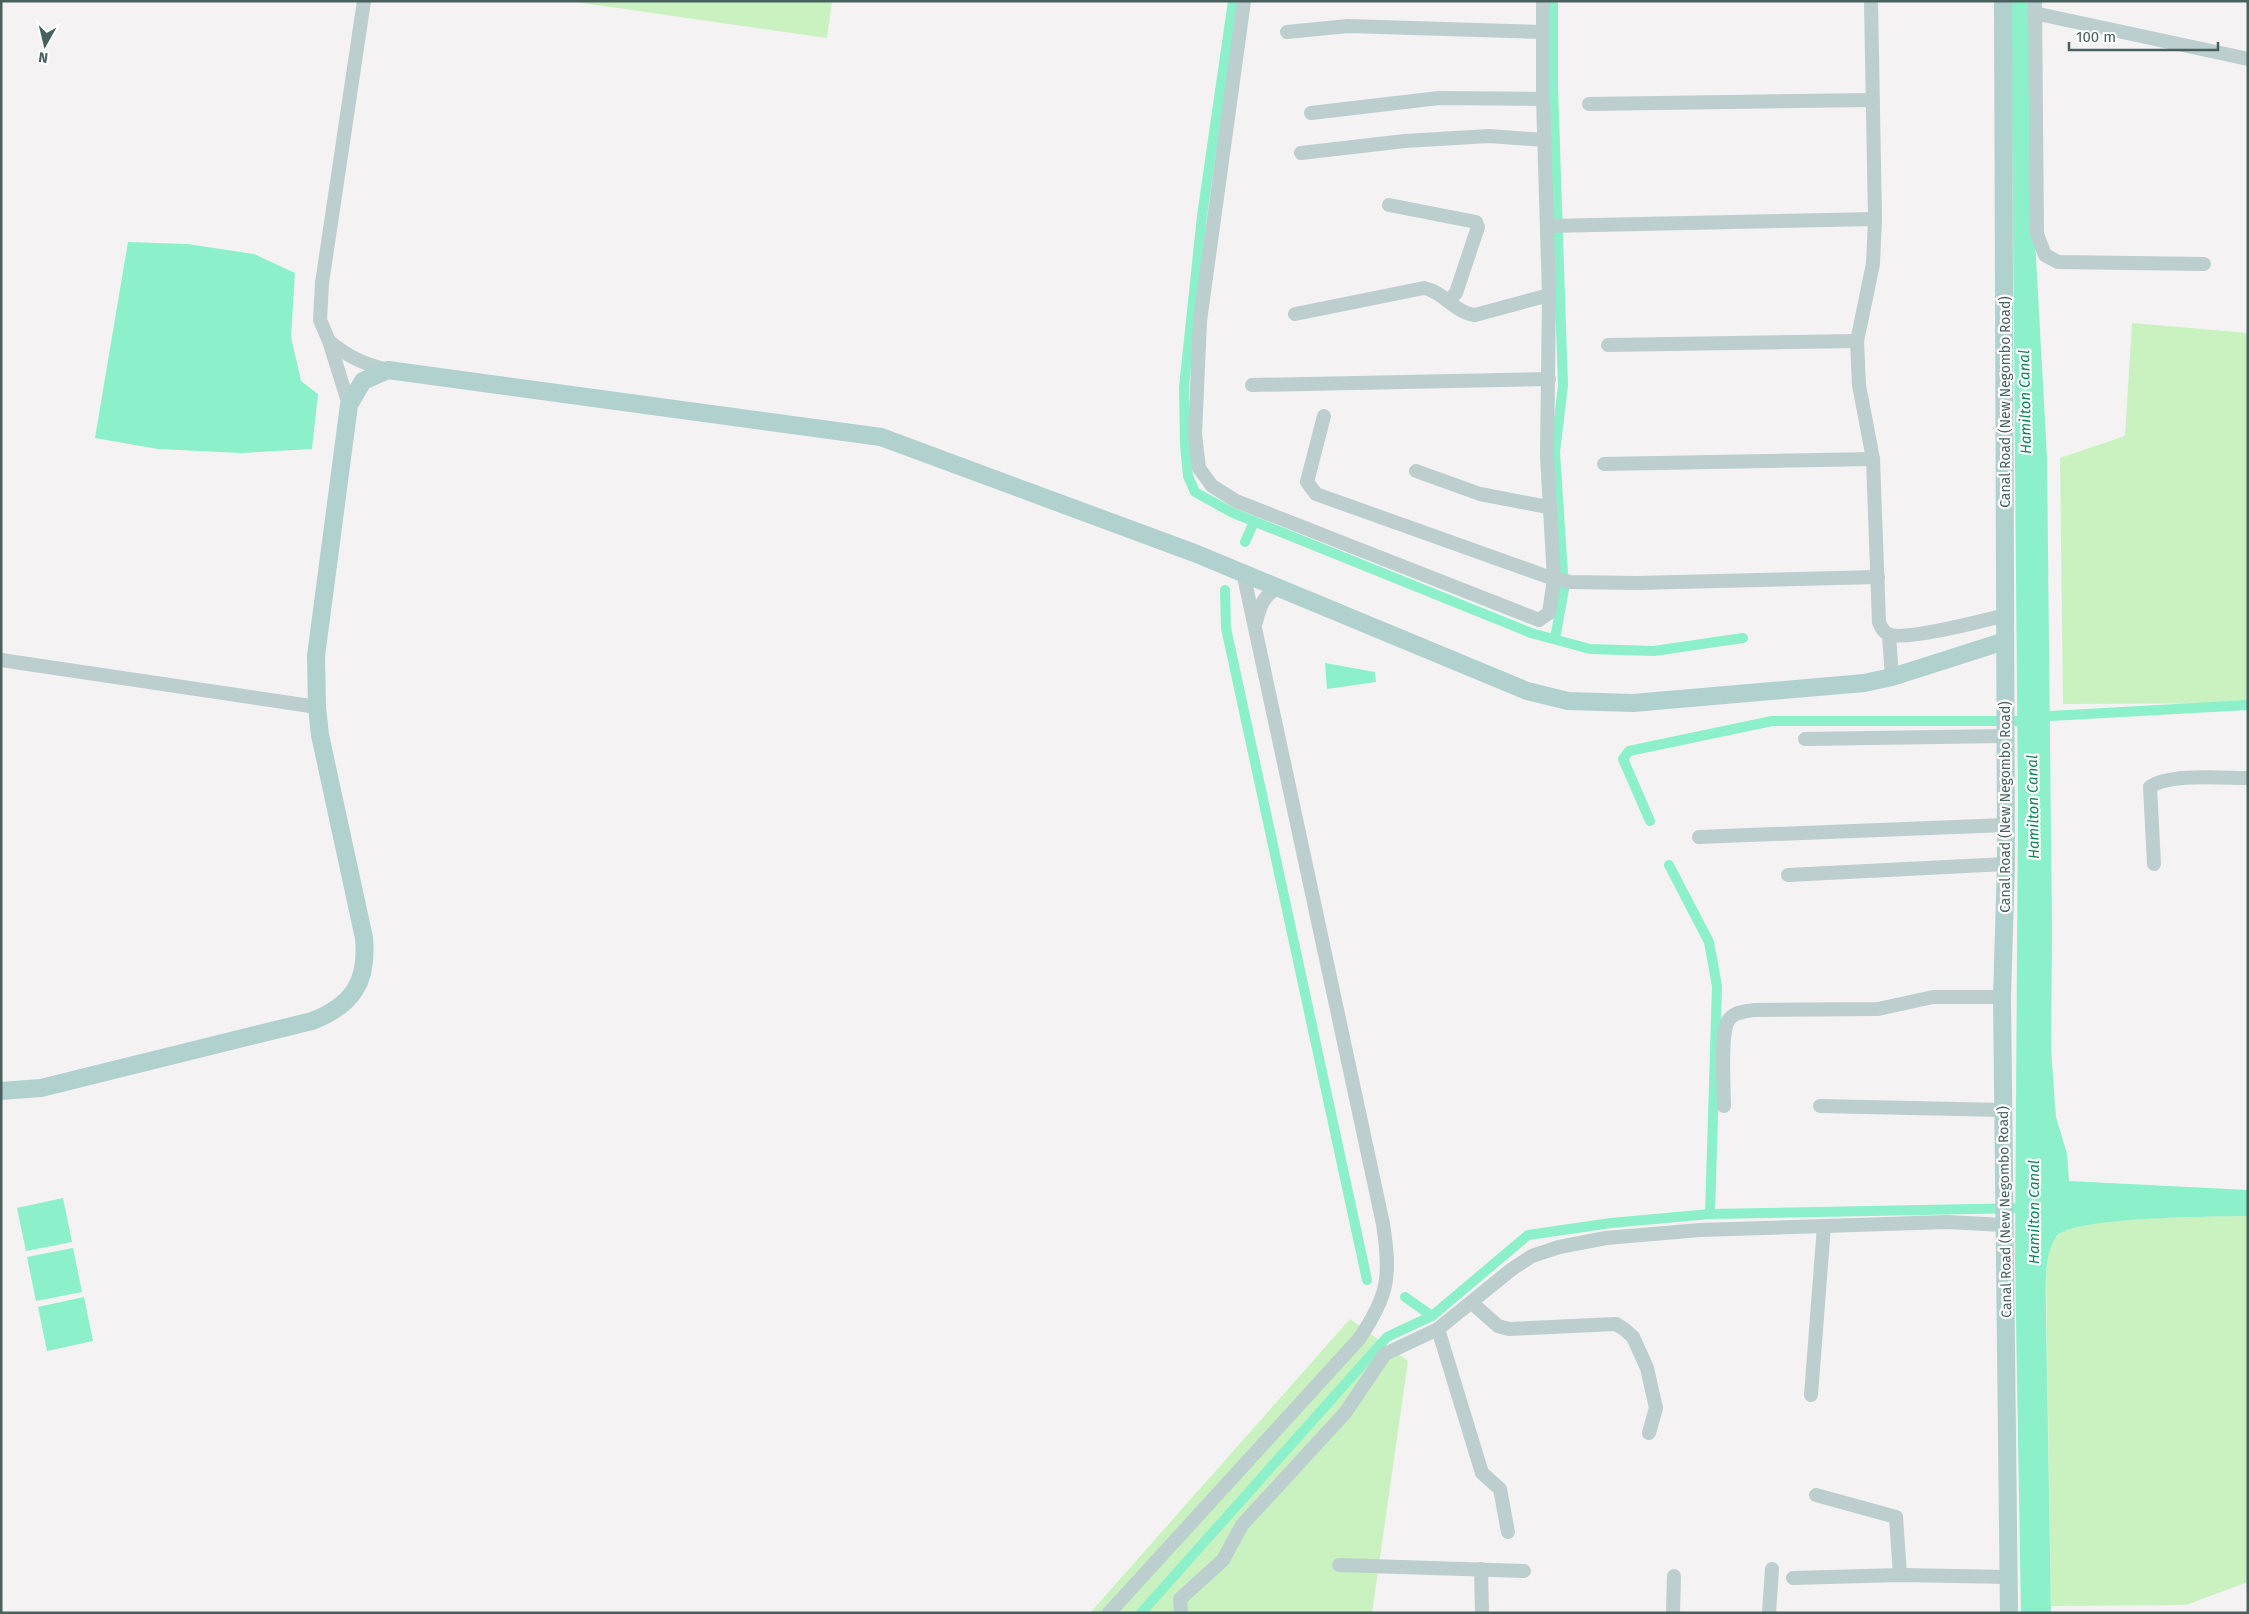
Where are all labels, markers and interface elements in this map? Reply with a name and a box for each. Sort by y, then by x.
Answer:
north arrow [20,20,70,70]
scale bar [2069,20,2218,52]
text: 100 m [2076,28,2116,46]
text: N [37,48,49,66]
street label: Canal Road (New Negombo Road) [1997,296,2014,508]
water label: Hamilton Canal [2015,350,2035,454]
street label: Canal Road (New Negombo Road) [1997,701,2014,913]
water label: Hamilton Canal [2023,755,2043,859]
street label: Canal Road (New Negombo Road) [1995,1106,2015,1318]
water label: Hamilton Canal [2025,1160,2043,1264]

